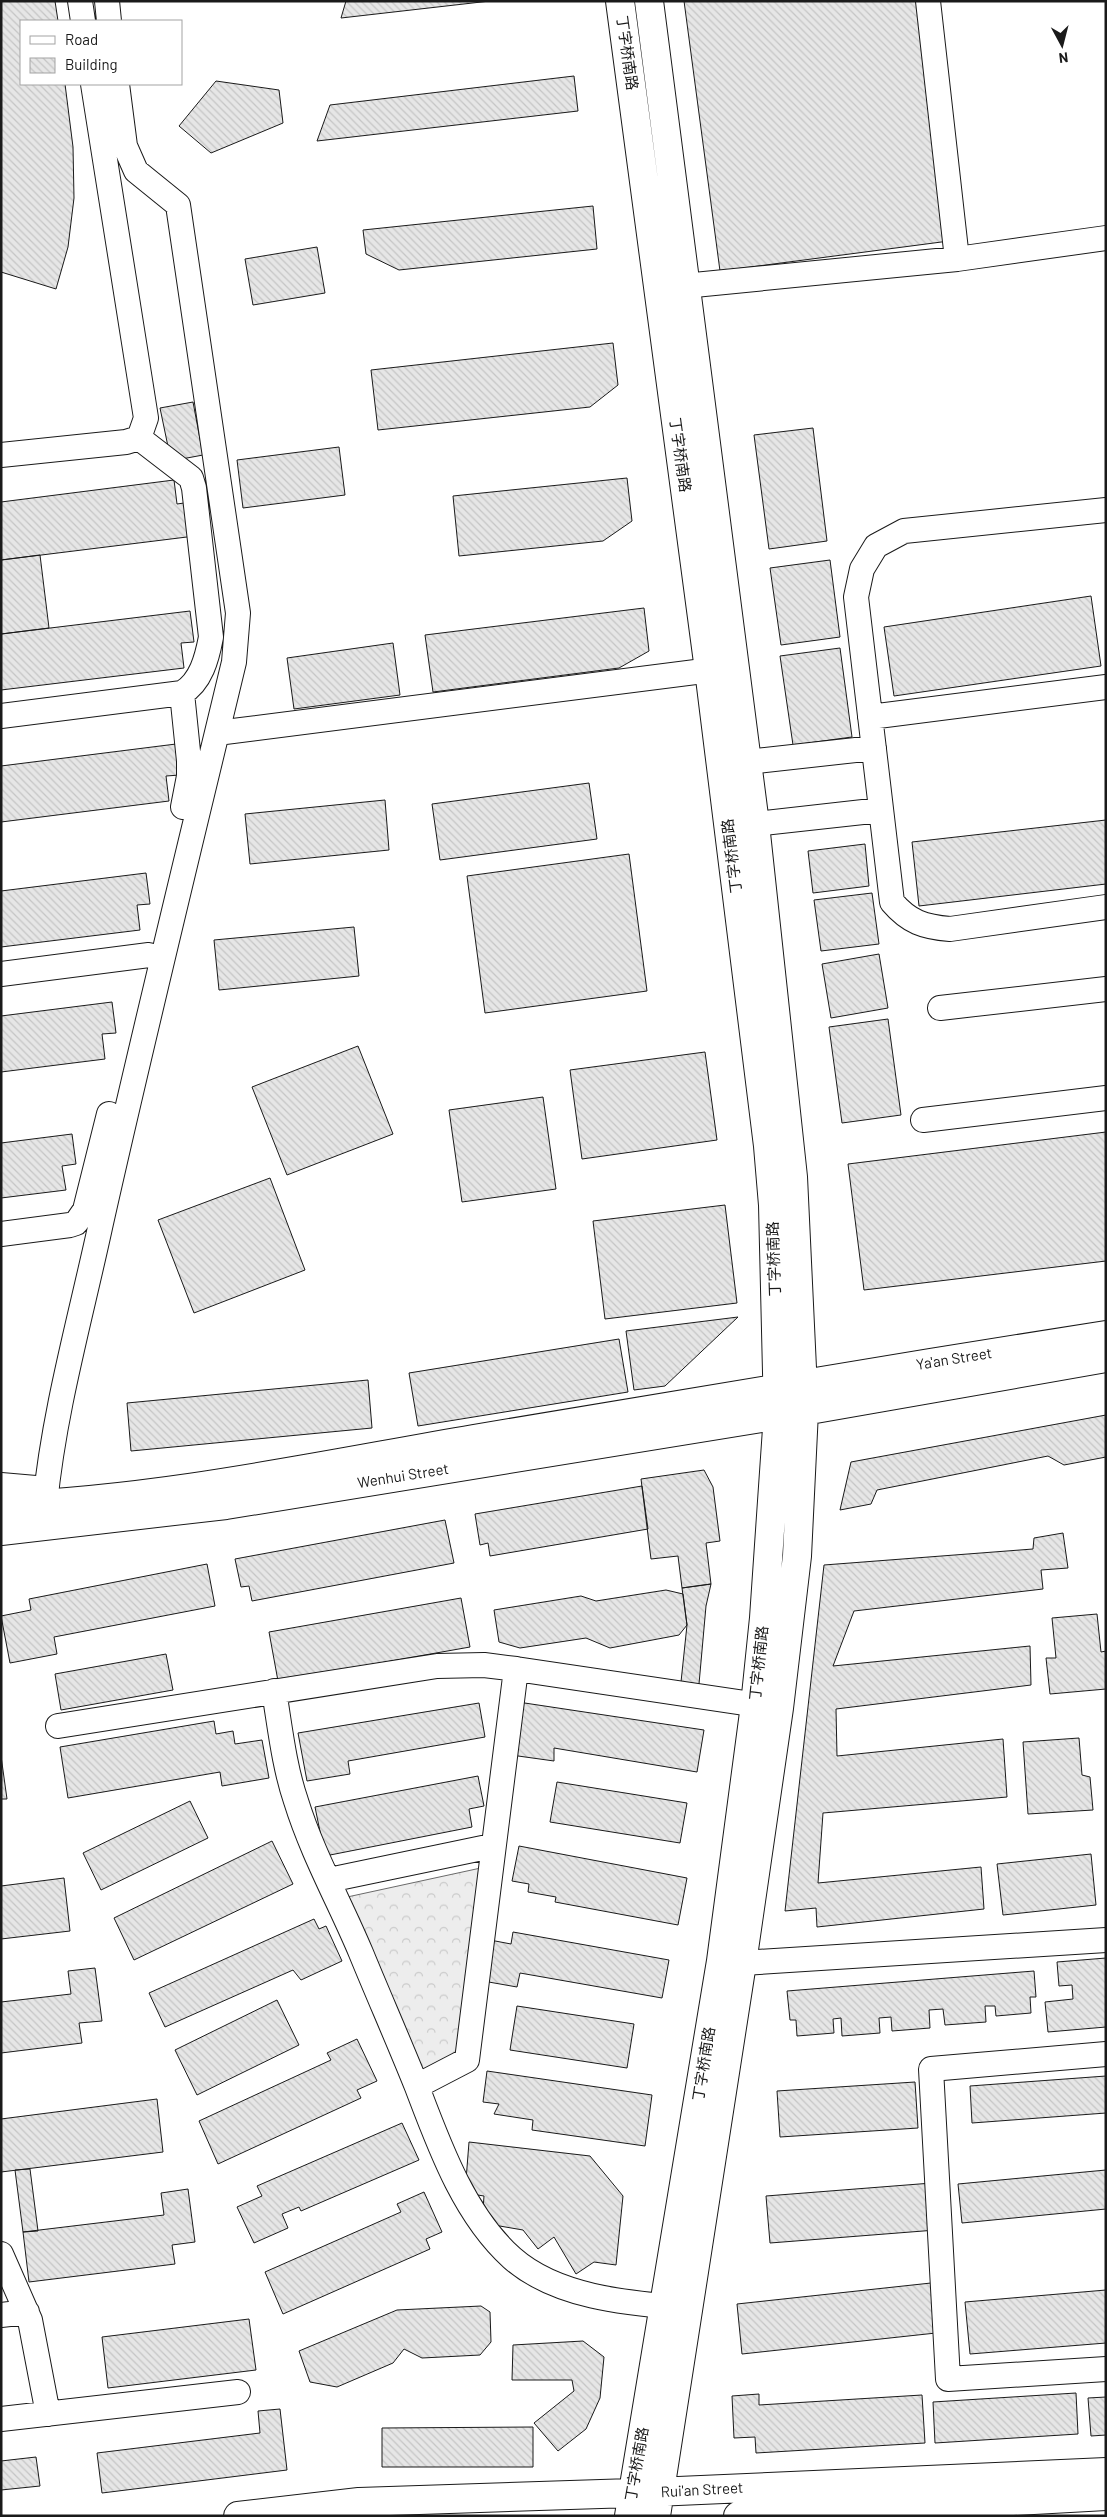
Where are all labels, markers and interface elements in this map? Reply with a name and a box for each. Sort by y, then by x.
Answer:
street label: 丁字桥南路 [614,14,642,91]
legend [20,20,182,85]
north arrow [1037,20,1087,70]
text: Road [65,30,98,48]
text: N [1058,49,1069,67]
text: Building [65,55,118,73]
street label: 丁字桥南路 [667,416,695,493]
street label: 丁字桥南路 [718,818,745,894]
street label: 丁字桥南路 [763,1221,783,1297]
street label: Ya'an Street [915,1343,993,1373]
street label: Wenhui Street [356,1459,450,1491]
street label: 丁字桥南路 [745,1625,771,1701]
street label: 丁字桥南路 [688,2025,718,2102]
street label: 丁字桥南路 [621,2425,651,2502]
street label: Rui'an Street [660,2478,744,2500]

